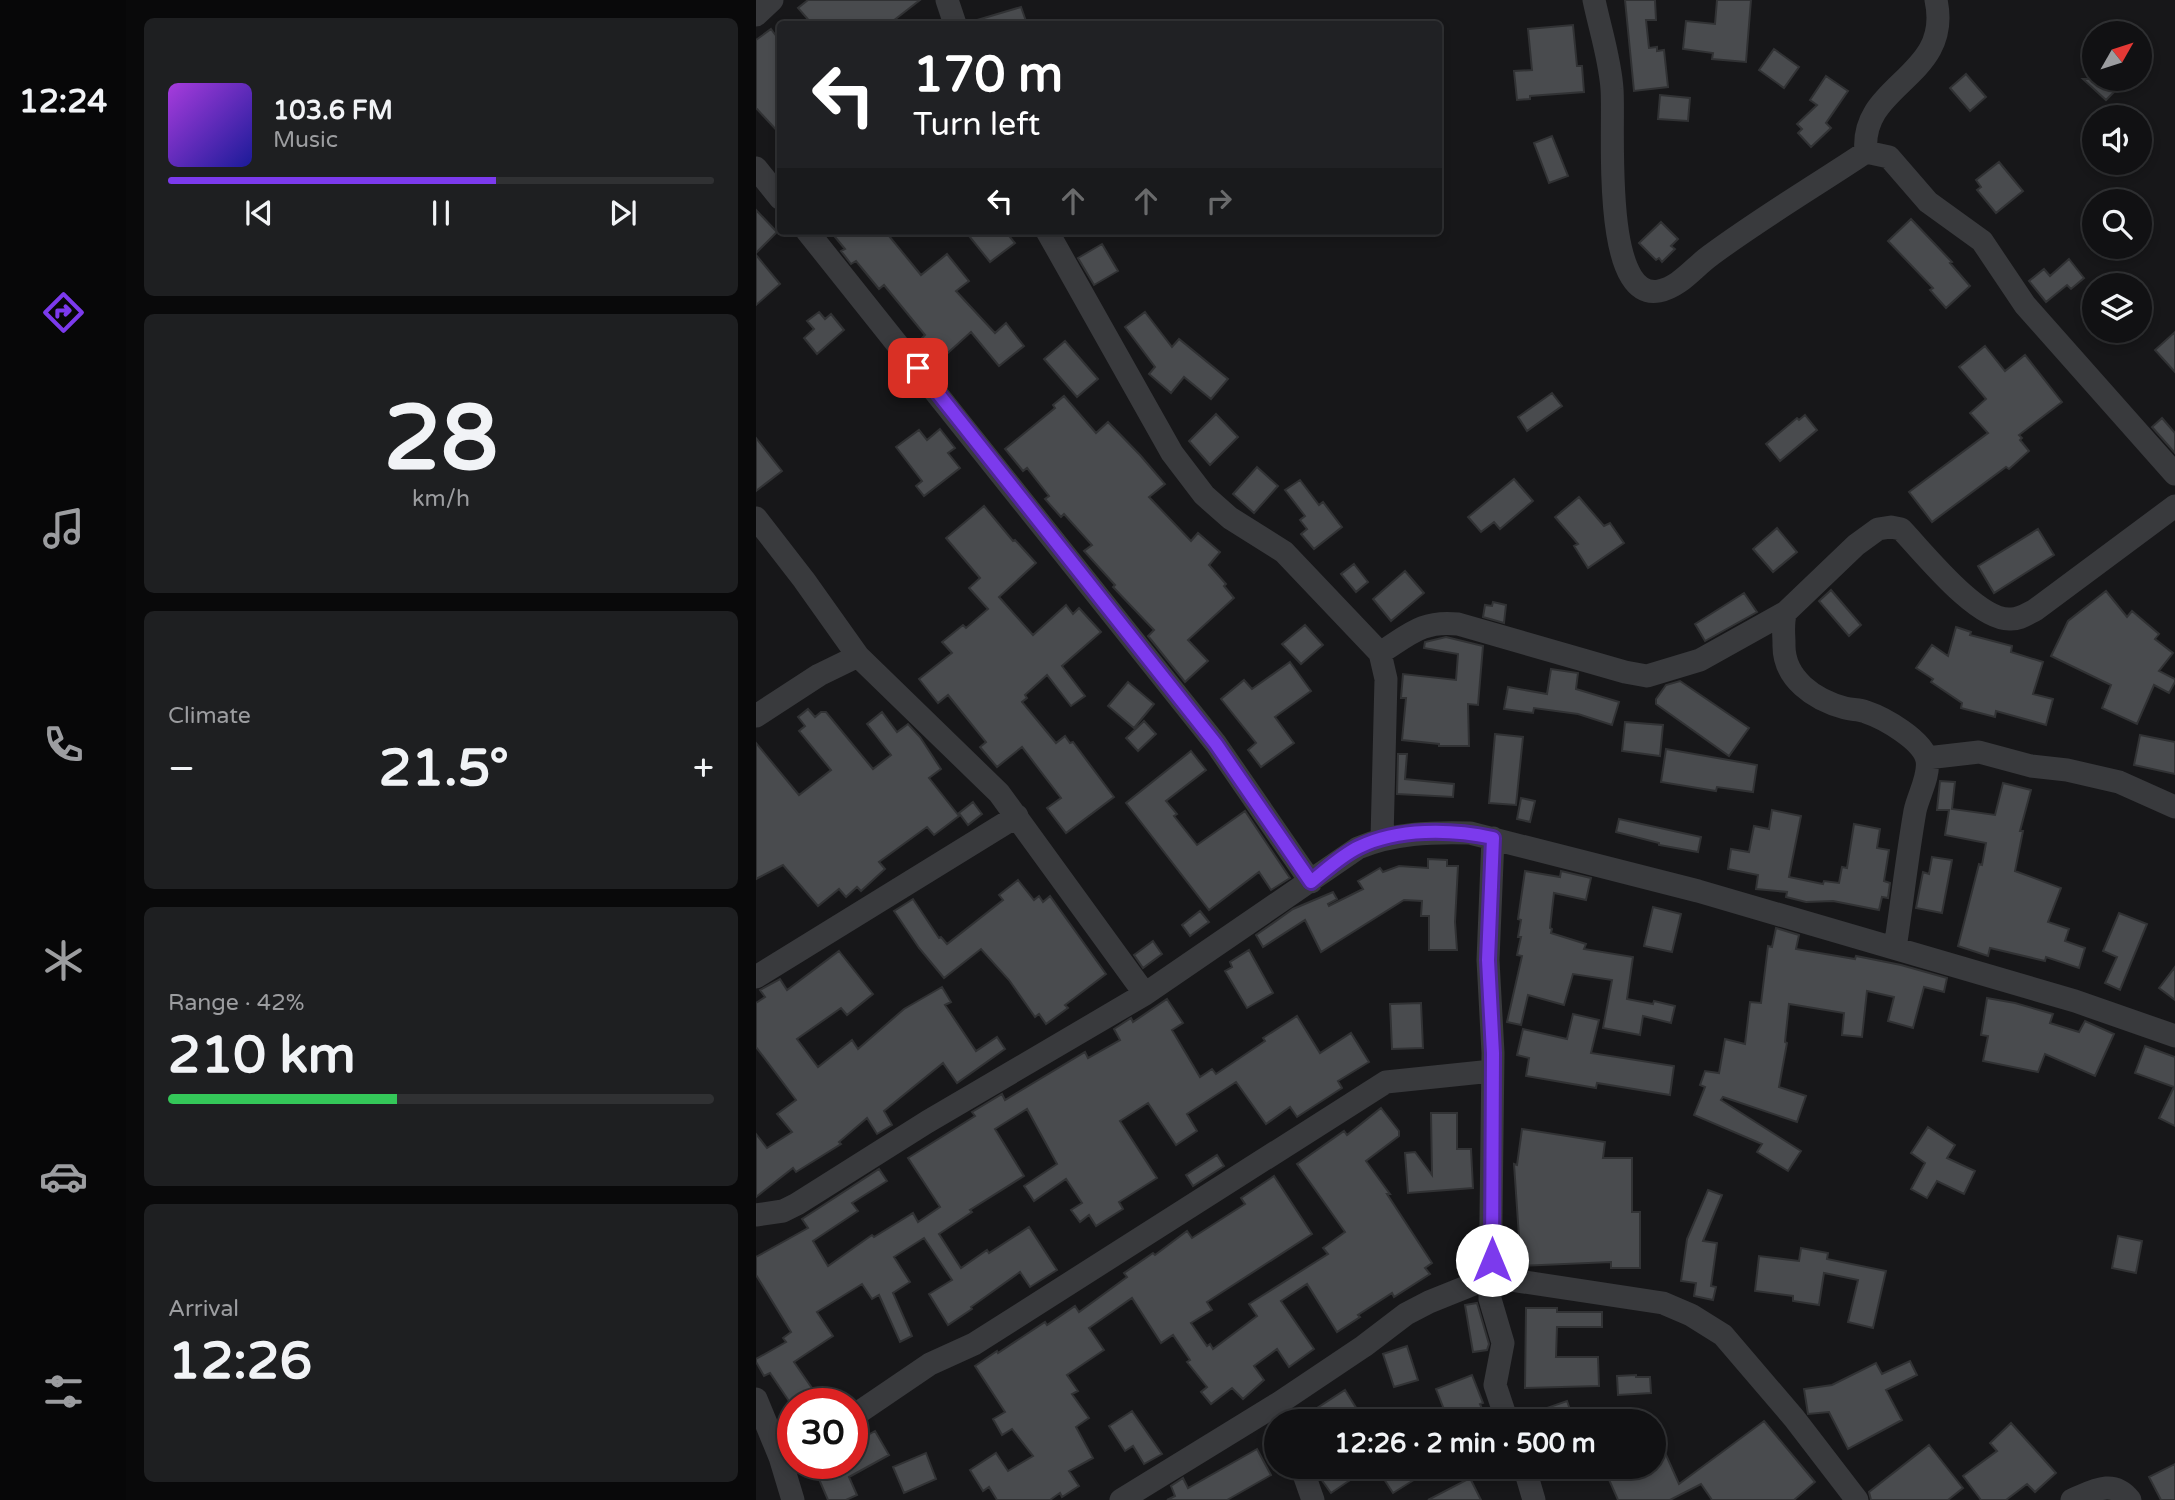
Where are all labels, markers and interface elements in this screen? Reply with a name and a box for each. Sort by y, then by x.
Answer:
north arrow [2082,21,2152,91]
map controls [2082,21,2152,343]
text: 170 m [913,46,1063,105]
icon: left [798,49,889,140]
text: 12:24 [19,83,107,121]
text: 103.6 FM [273,95,393,126]
button: sound [2082,105,2152,175]
text: Turn left [913,106,1040,144]
text: Music [273,126,338,154]
icon: left [981,182,1019,220]
icon: ahead [1054,182,1092,220]
icon: ahead [1127,182,1165,220]
icon: right [1200,182,1238,220]
button: search [2082,189,2152,259]
icon: previous [240,194,278,232]
icon: pause [422,194,460,232]
icon: next [604,194,642,232]
button: layers [2082,273,2152,343]
icon: directions [39,288,88,337]
pin [888,338,948,398]
icon: arrive [899,349,937,387]
text: 28 [384,384,498,494]
text: km/h [412,485,470,513]
icon: music [39,504,88,553]
text: Climate [168,702,251,730]
icon: phone [39,720,88,769]
text: 21.5° [379,737,509,800]
text: − [168,746,195,792]
text: + [693,746,714,792]
icon: climate [39,936,88,985]
text: Range · 42% [168,989,304,1017]
text: 210 km [168,1024,356,1087]
icon: car [39,1152,88,1201]
position arrow [1455,1223,1529,1297]
text: Arrival [168,1295,239,1323]
text: 12:26 [168,1330,312,1393]
icon: filters [39,1367,88,1416]
speed limit sign: 30 [777,1388,868,1479]
text: 12:26 · 2 min · 500 m [1334,1428,1596,1459]

